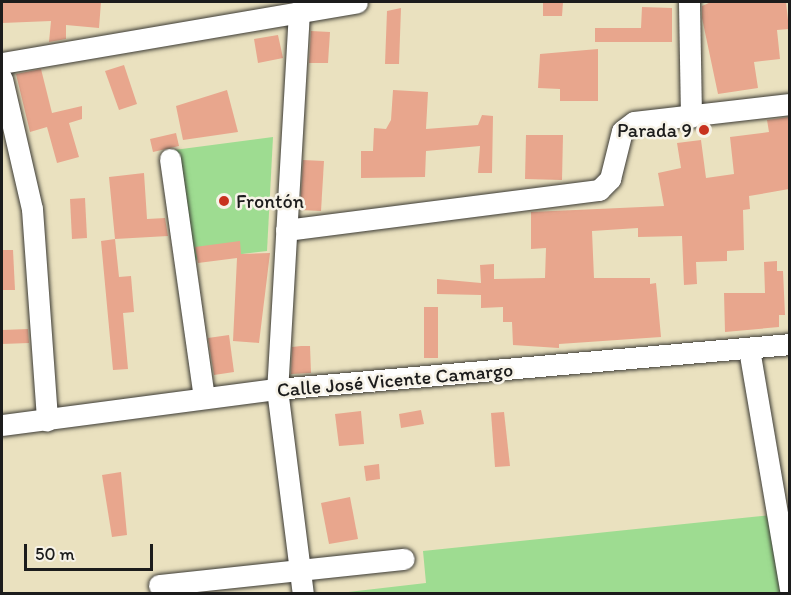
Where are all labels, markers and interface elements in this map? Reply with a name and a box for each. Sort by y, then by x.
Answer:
place label: Parada 9 [617,118,692,142]
marker: Parada 9 [697,123,711,137]
place label: Frontón [236,189,304,213]
marker: Frontón [217,194,231,208]
street label: Calle José Vicente Camargo [276,358,514,402]
scale bar [27,532,156,570]
text: 50 m [35,543,75,565]

